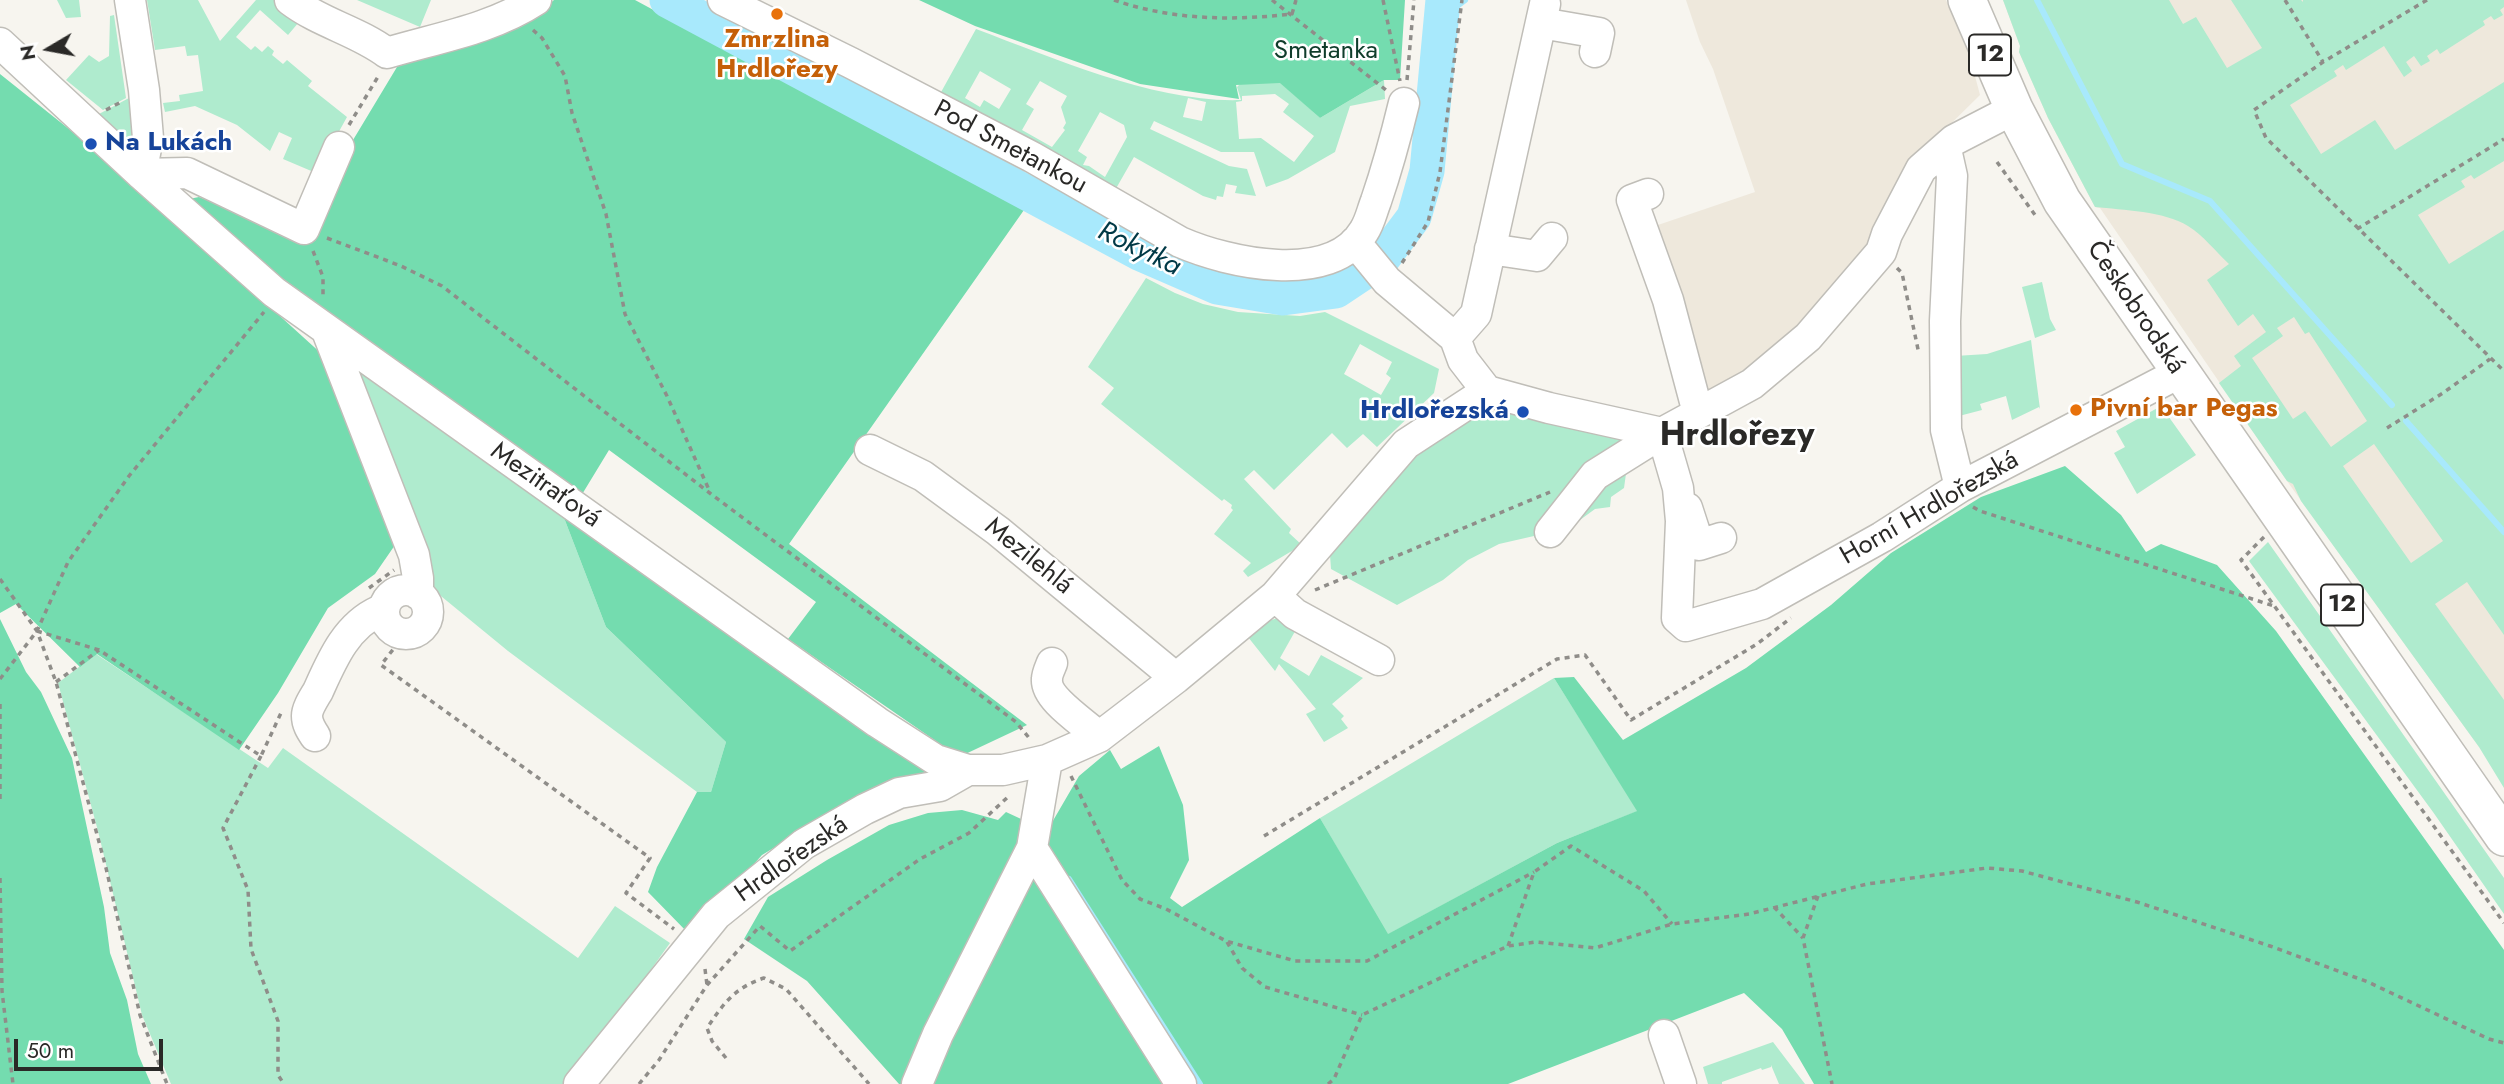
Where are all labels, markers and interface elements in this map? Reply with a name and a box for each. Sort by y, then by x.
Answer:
marker: Zmrzlina Hrdlořezy [769,6,785,22]
north arrow [14,14,84,84]
place label: Zmrzlina Hrdlořezy [716,25,838,86]
road number: 12 [1969,34,2011,76]
park label: Smetanka [1274,36,1378,68]
text: N [13,43,42,63]
street label: Pod Smetankou [928,94,1092,202]
place label: Na Lukách [105,128,232,160]
marker: Na Lukách [83,136,99,152]
water label: Rokytka [1092,216,1186,284]
street label: Českobrodská [2079,236,2191,380]
place label: Pivní bar Pegas [2090,394,2278,426]
place label: Hrdlořezská [1360,396,1509,428]
marker: Pivní bar Pegas [2068,402,2084,418]
marker: Hrdlořezská [1515,404,1531,420]
district label: Hrdlořezy [1660,417,1814,457]
street label: Mezitraťová [484,437,606,535]
street label: Horní Hrdlořezská [1835,445,2025,573]
street label: Mezilehlá [978,512,1078,602]
road number: 12 [2321,584,2363,626]
street label: Hrdlořezská [730,810,854,910]
scale bar [18,1024,166,1068]
text: 50 m [27,1036,74,1066]

